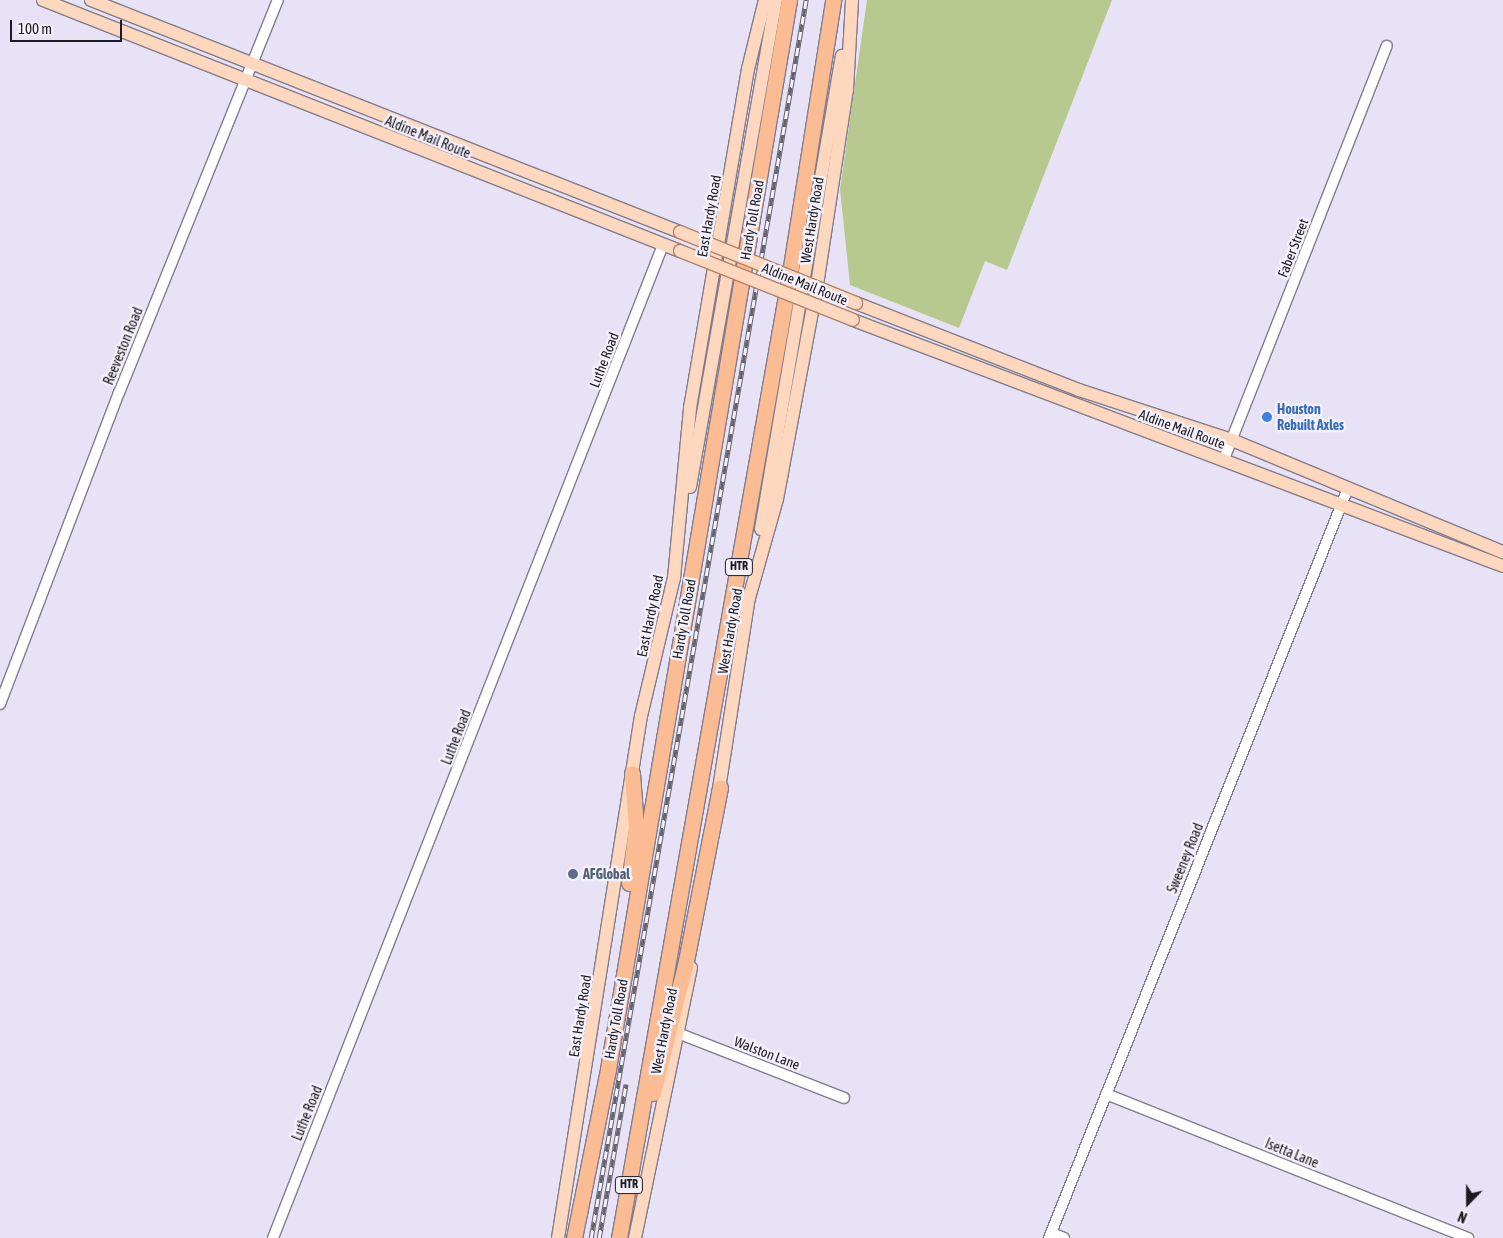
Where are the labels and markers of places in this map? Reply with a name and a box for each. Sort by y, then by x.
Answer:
place label: Houston Rebuilt Axles [1277,401,1344,434]
marker: Houston Rebuilt Axles [1261,411,1273,423]
place label: AFGlobal [583,866,630,882]
marker: AFGlobal [567,868,579,880]

